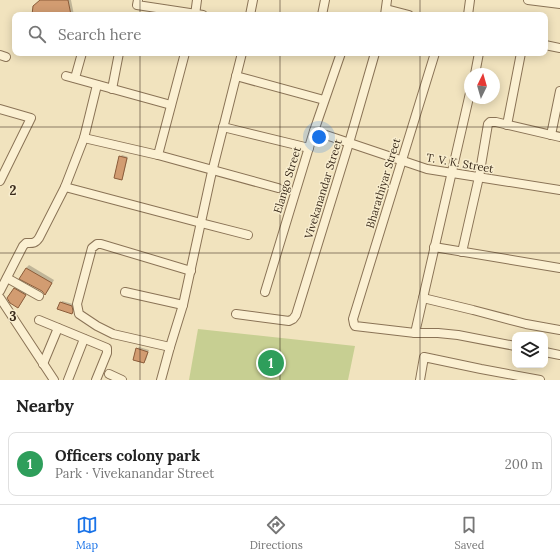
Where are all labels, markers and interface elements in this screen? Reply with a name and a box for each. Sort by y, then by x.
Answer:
search box [12,12,548,56]
icon: search [26,23,48,45]
text: Search here [58,25,141,44]
north arrow [464,68,500,104]
your location [309,127,329,147]
street label: Bharathiyar Street [363,136,404,230]
street label: Vivekanandar Street [301,137,345,241]
street label: Elango Street [270,144,304,215]
street label: T. V. K. Street [425,150,495,176]
text: 2 [10,182,17,199]
text: 3 [9,308,17,325]
map controls [512,332,548,368]
button: layers [512,332,548,368]
pin: 1 [258,348,284,378]
text: Nearby [16,395,74,417]
text: Officers colony park [55,446,200,465]
text: 1 [27,456,33,473]
text: 200 m [505,456,543,473]
text: Park · Vivekanandar Street [55,465,214,482]
tab: Map [76,514,98,552]
tab: Directions [250,514,303,552]
tab: Saved [454,514,484,552]

